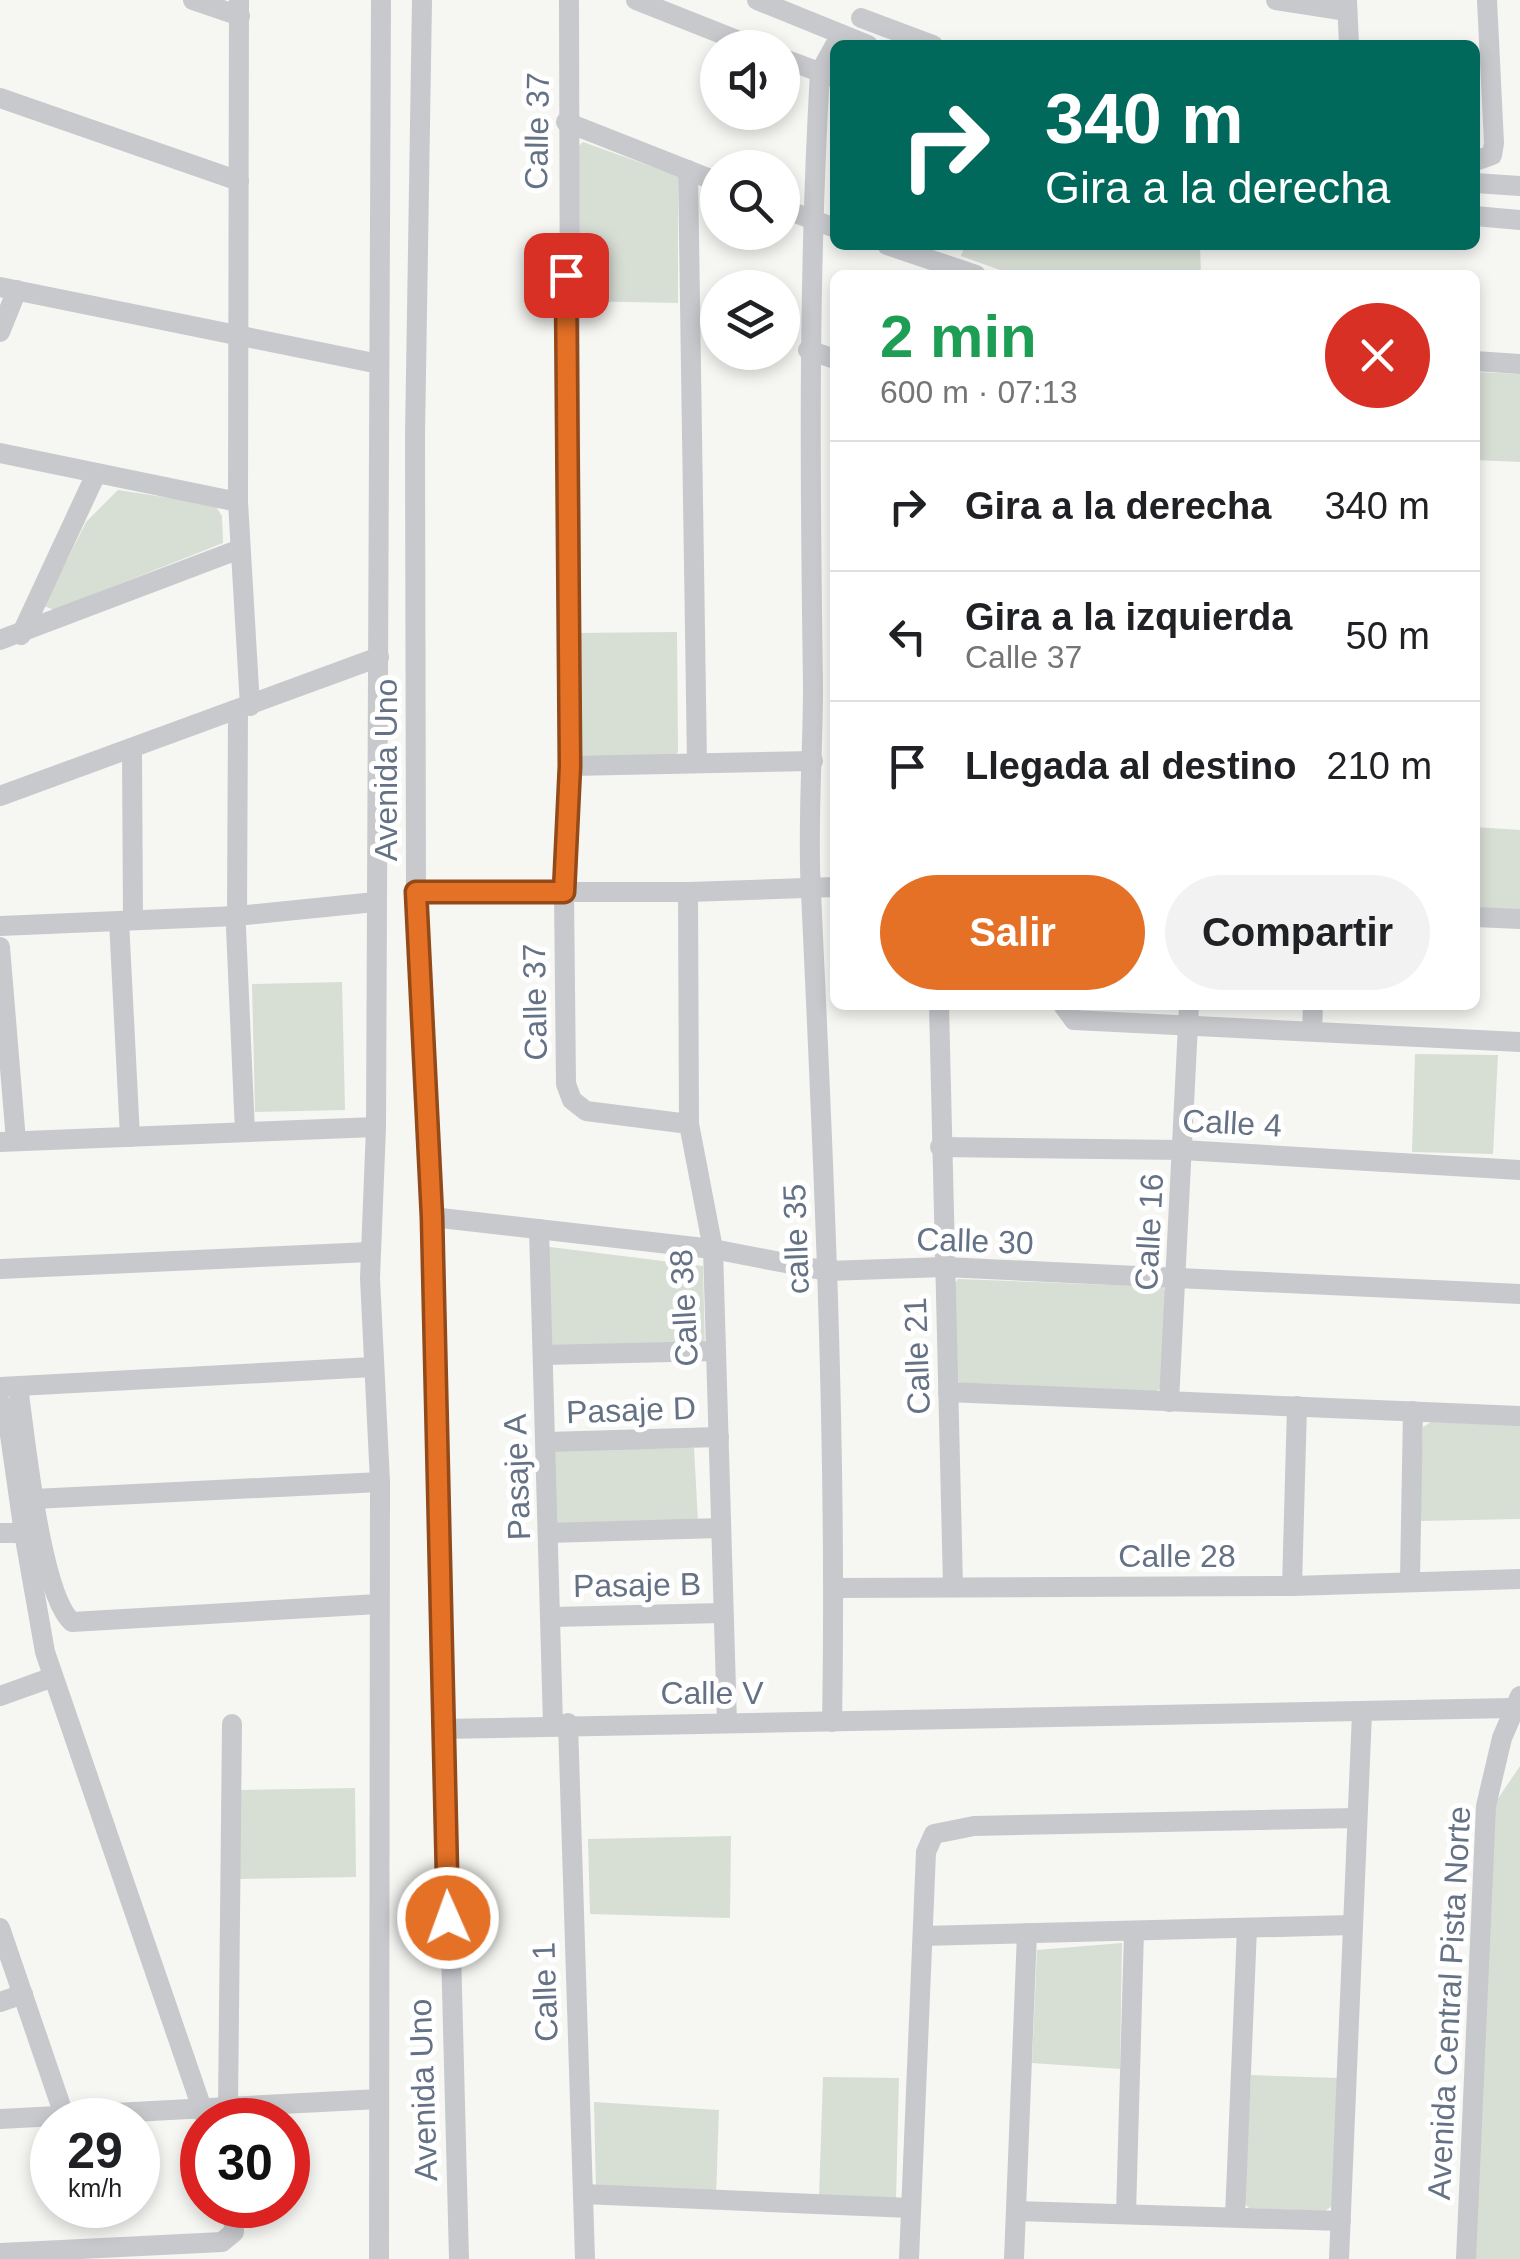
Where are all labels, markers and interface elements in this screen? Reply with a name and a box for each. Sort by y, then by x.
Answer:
map controls [700,30,800,370]
button: sound [700,30,800,130]
street label: Calle 37 [518,72,556,190]
icon: right [880,80,1010,210]
text: 340 m [1045,80,1243,158]
button: search [700,150,800,250]
text: Gira a la derecha [1045,162,1390,213]
pin [524,233,609,318]
icon: arrive [539,248,594,303]
button: layers [700,270,800,370]
text: 2 min [880,303,1037,370]
button: close [1325,303,1430,408]
text: 600 m · 07:13 [880,374,1077,410]
icon: right [880,479,935,534]
text: Gira a la derecha [965,485,1271,527]
text: 340 m [1324,485,1430,527]
text: Gira a la izquierda [965,596,1292,638]
icon: left [880,609,935,664]
text: 50 m [1346,615,1430,657]
text: Calle 37 [965,639,1082,675]
street label: Avenida Uno [368,679,404,861]
icon: arrive [880,739,935,794]
text: Llegada al destino [965,745,1297,787]
text: 210 m [1327,745,1432,787]
button: Salir [880,875,1145,990]
button: Compartir [1165,875,1430,990]
street label: Calle 37 [516,943,554,1061]
street label: Calle 4 [1181,1102,1283,1144]
street label: Calle 16 [1128,1172,1170,1292]
street label: calle 35 [776,1183,816,1295]
street label: Calle 30 [916,1221,1034,1261]
street label: Calle 38 [663,1248,705,1368]
street label: Calle 21 [897,1297,937,1415]
street label: Pasaje D [565,1390,697,1430]
street label: Pasaje A [497,1413,537,1541]
street label: Calle 28 [1118,1538,1236,1574]
street label: Pasaje B [573,1566,701,1604]
street label: Calle V [660,1675,764,1711]
street label: Avenida Central Pista Norte [1421,1805,1477,2201]
position arrow [396,1866,500,1970]
street label: Calle 1 [525,1942,565,2042]
street label: Avenida Uno [402,1998,444,2182]
speed limit sign: 30 [180,2098,310,2228]
text: 29 [67,2123,123,2179]
text: km/h [68,2174,122,2202]

